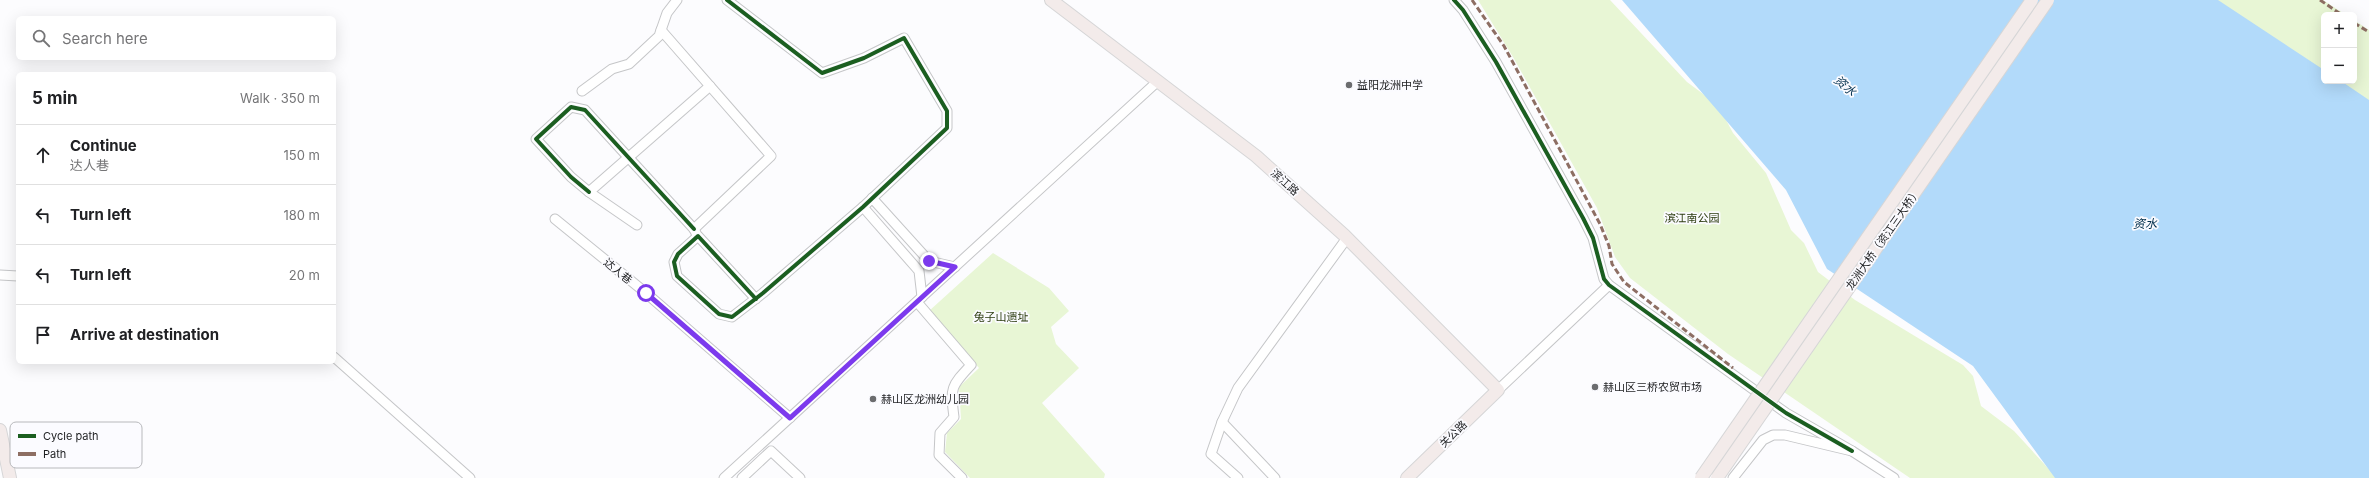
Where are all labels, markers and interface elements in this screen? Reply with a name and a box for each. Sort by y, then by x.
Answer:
map controls [2321,12,2357,84]
button: + [2321,12,2357,48]
search box [16,16,336,60]
icon: search [30,27,52,49]
text: Search here [62,29,148,48]
button: − [2321,48,2357,84]
water label: 资水 [1831,72,1860,100]
place label: 益阳龙洲中学 [1357,78,1423,92]
marker: 益阳龙洲中学 [1344,80,1354,90]
text: 5 min [32,88,78,108]
text: Walk · 350 m [240,90,320,106]
text: Continue [70,136,137,155]
icon: ahead [32,144,54,166]
text: 150 m [284,147,320,163]
text: 达人巷 [70,157,109,173]
street label: 滨江路 [1268,166,1302,198]
street label: 龙洲大桥（资江三大桥） [1843,185,1923,293]
icon: left [32,204,54,226]
text: Turn left [70,205,131,224]
text: 180 m [283,207,320,223]
park label: 滨江南公园 [1665,211,1720,225]
water label: 资水 [2133,216,2158,231]
route end [920,252,938,270]
street label: 达人巷 [601,255,635,287]
icon: left [32,264,54,286]
text: Turn left [70,265,131,284]
text: 20 m [289,267,320,283]
route start [637,284,655,302]
park label: 兔子山遗址 [974,310,1029,324]
icon: arrive [32,324,54,346]
text: Arrive at destination [70,325,219,344]
place label: 赫山区三桥农贸市场 [1603,380,1702,394]
marker: 赫山区三桥农贸市场 [1590,382,1600,392]
place label: 赫山区龙洲幼儿园 [881,392,969,406]
marker: 赫山区龙洲幼儿园 [868,394,878,404]
street label: 关公路 [1436,418,1470,450]
legend [10,422,142,468]
text: Cycle path [43,429,99,443]
text: Path [43,447,66,461]

